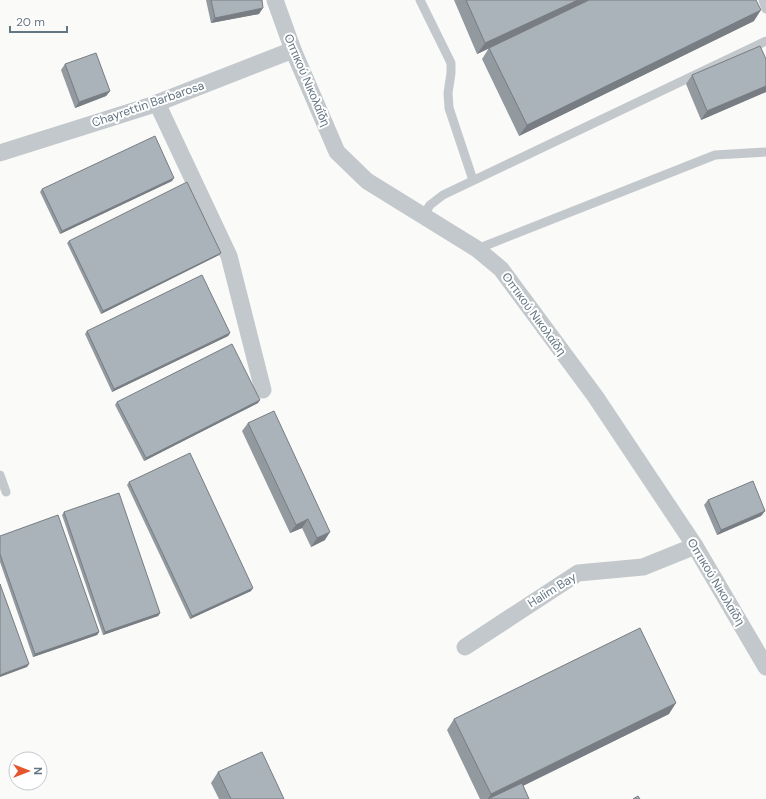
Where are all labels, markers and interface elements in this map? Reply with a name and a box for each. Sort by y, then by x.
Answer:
scale bar [10,8,67,34]
text: 20 m [16,14,45,30]
street label: Οπτικού Νικολαΐδη [280,31,334,129]
street label: Chayrettin Barbarosa [90,77,206,131]
street label: Οπτικού Νικολαΐδη [498,269,570,359]
street label: Οπτικού Νικολαΐδη [684,535,748,629]
street label: Halim Bay [525,569,580,611]
north arrow [8,751,48,791]
text: N [31,767,45,775]

